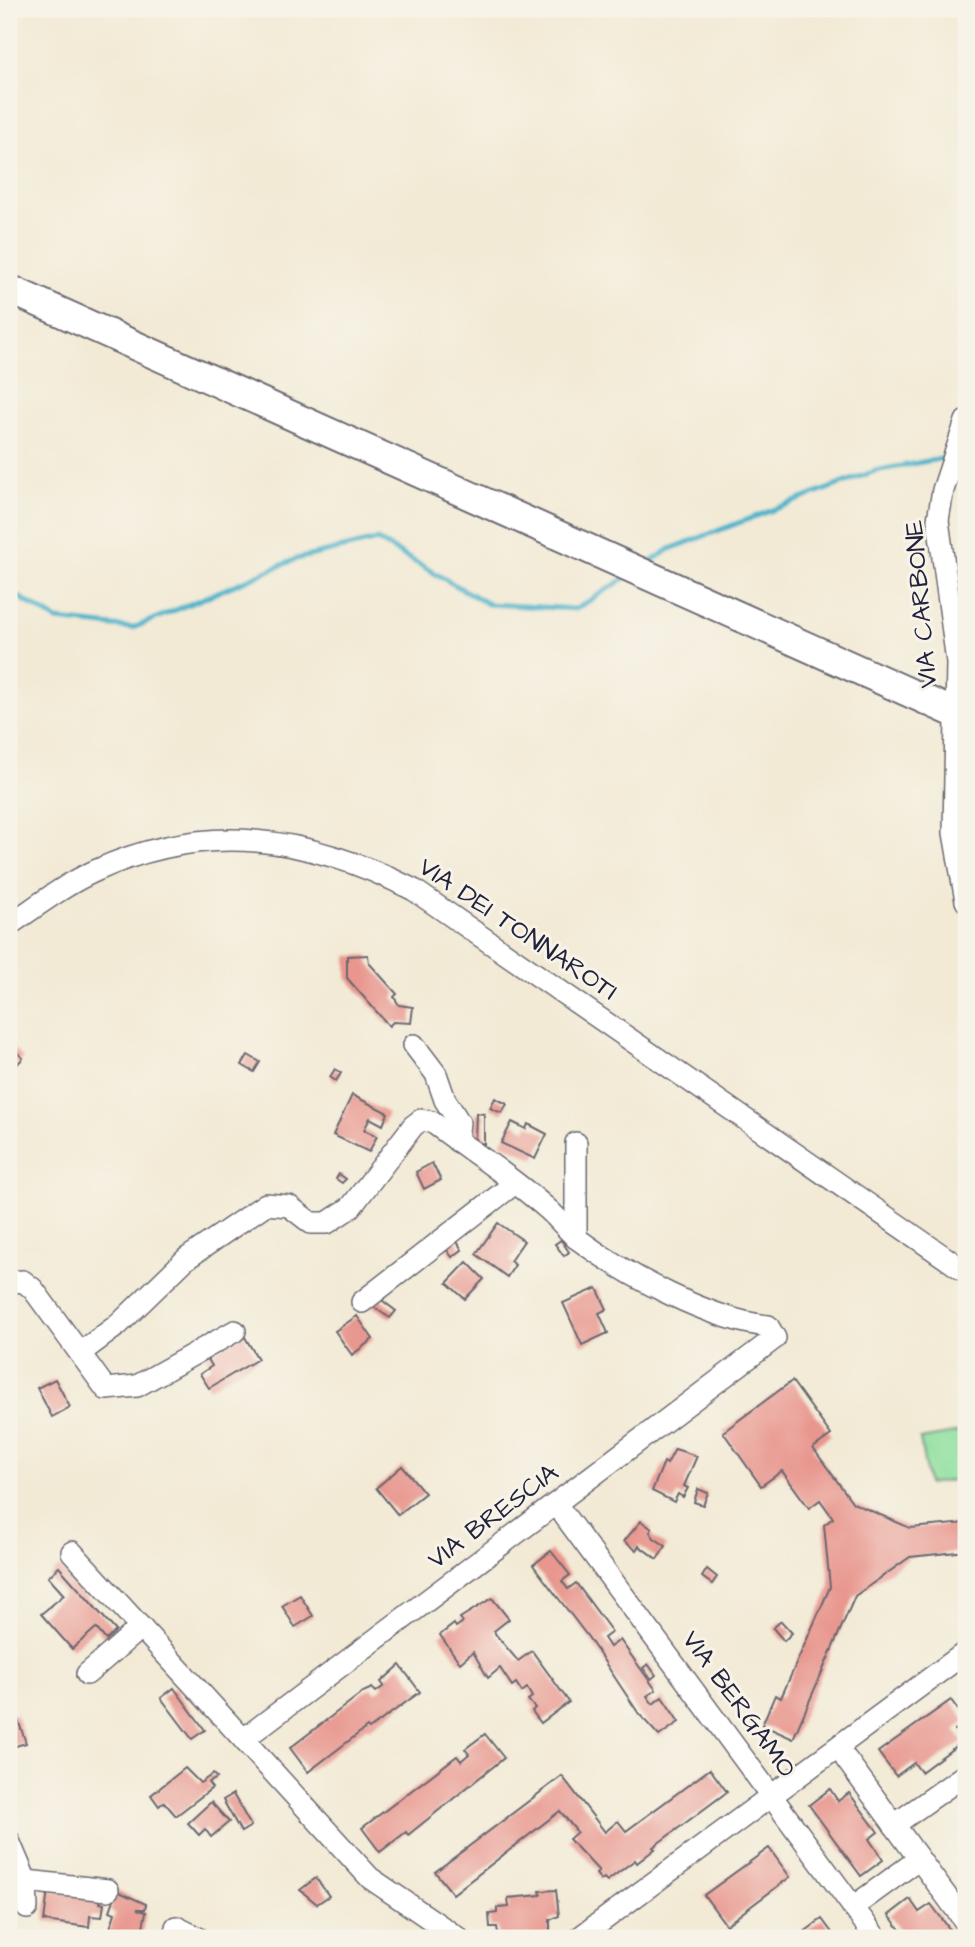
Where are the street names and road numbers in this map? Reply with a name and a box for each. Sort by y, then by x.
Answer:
street label: VIA CARBONE [896,519,946,689]
street label: VIA DEI TONNAROTI [411,849,625,1009]
street label: VIA BRESCIA [420,1455,566,1577]
street label: VIA BERGAMO [674,1623,804,1785]

